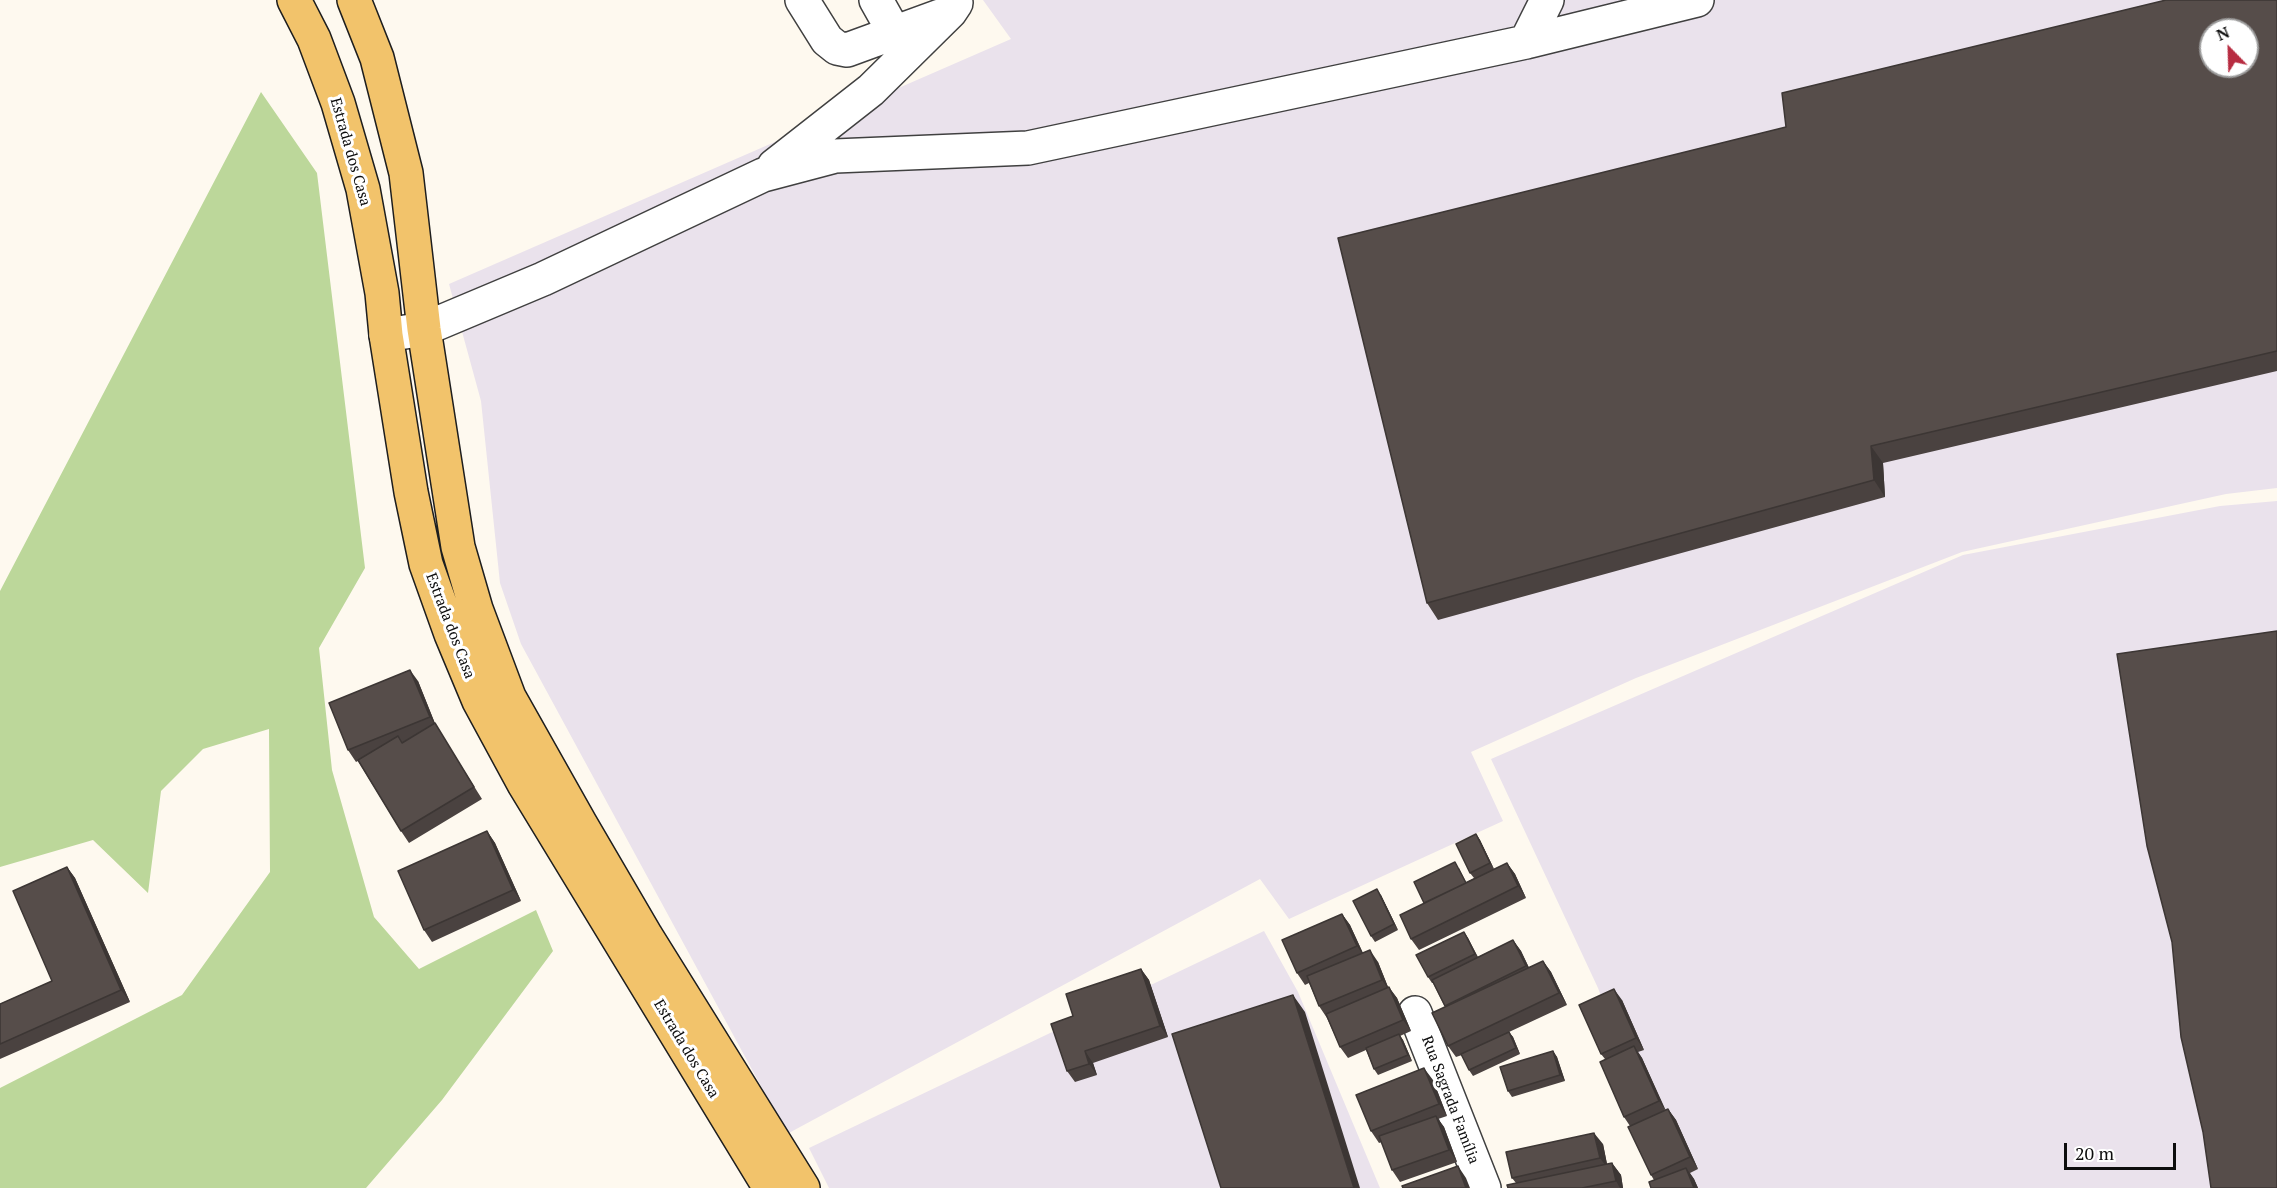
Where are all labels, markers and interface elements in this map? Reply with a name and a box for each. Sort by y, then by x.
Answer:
north arrow [2199,18,2259,78]
text: N [2213,21,2233,46]
street label: Estrada dos Casa [326,96,374,208]
street label: Estrada dos Casa [422,571,478,681]
street label: Estrada dos Casa [650,996,722,1102]
street label: Rua Sagrada Família [1417,1033,1483,1167]
scale bar [2067,1131,2180,1169]
text: 20 m [2075,1141,2114,1165]

